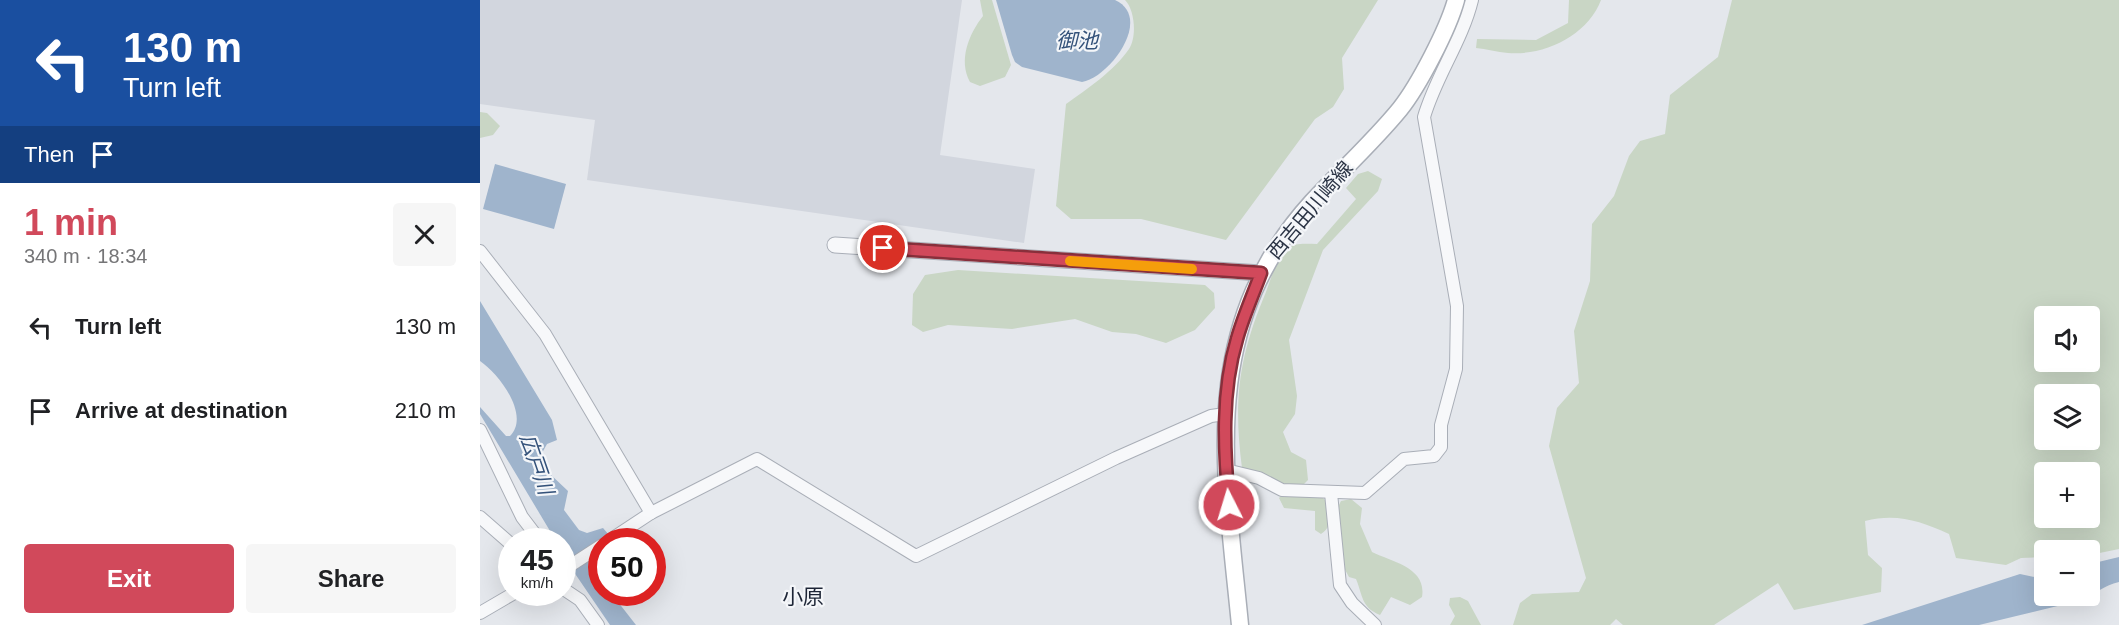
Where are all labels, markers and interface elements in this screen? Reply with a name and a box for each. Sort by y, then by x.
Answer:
icon: left [24,24,102,102]
text: 130 m [123,24,242,71]
water label: 御池 [1056,29,1100,52]
text: Turn left [123,73,221,103]
icon: arrive [86,138,119,171]
text: Then [24,142,74,167]
street label: 西吉田川崎線 [1263,157,1357,263]
text: 1 min [24,202,118,243]
button: close [393,203,456,266]
pin [857,222,908,273]
icon: arrive [866,231,899,264]
text: 340 m · 18:34 [24,245,147,267]
map controls [2034,306,2100,606]
button: sound [2034,306,2100,372]
icon: left [24,311,57,344]
text: Turn left [75,314,161,339]
text: 130 m [395,314,456,339]
button: layers [2034,384,2100,450]
icon: arrive [24,395,57,428]
text: Arrive at destination [75,398,288,423]
text: 210 m [395,398,456,423]
water label: 広戸川 [516,430,559,499]
button: + [2034,462,2100,528]
position arrow [1197,473,1261,537]
speed limit sign: 50 [588,528,666,606]
button: − [2034,540,2100,606]
text: 45 [520,543,554,576]
button: Exit [24,544,234,613]
button: Share [246,544,456,613]
text: km/h [521,574,553,591]
district label: 小原 [782,585,824,608]

